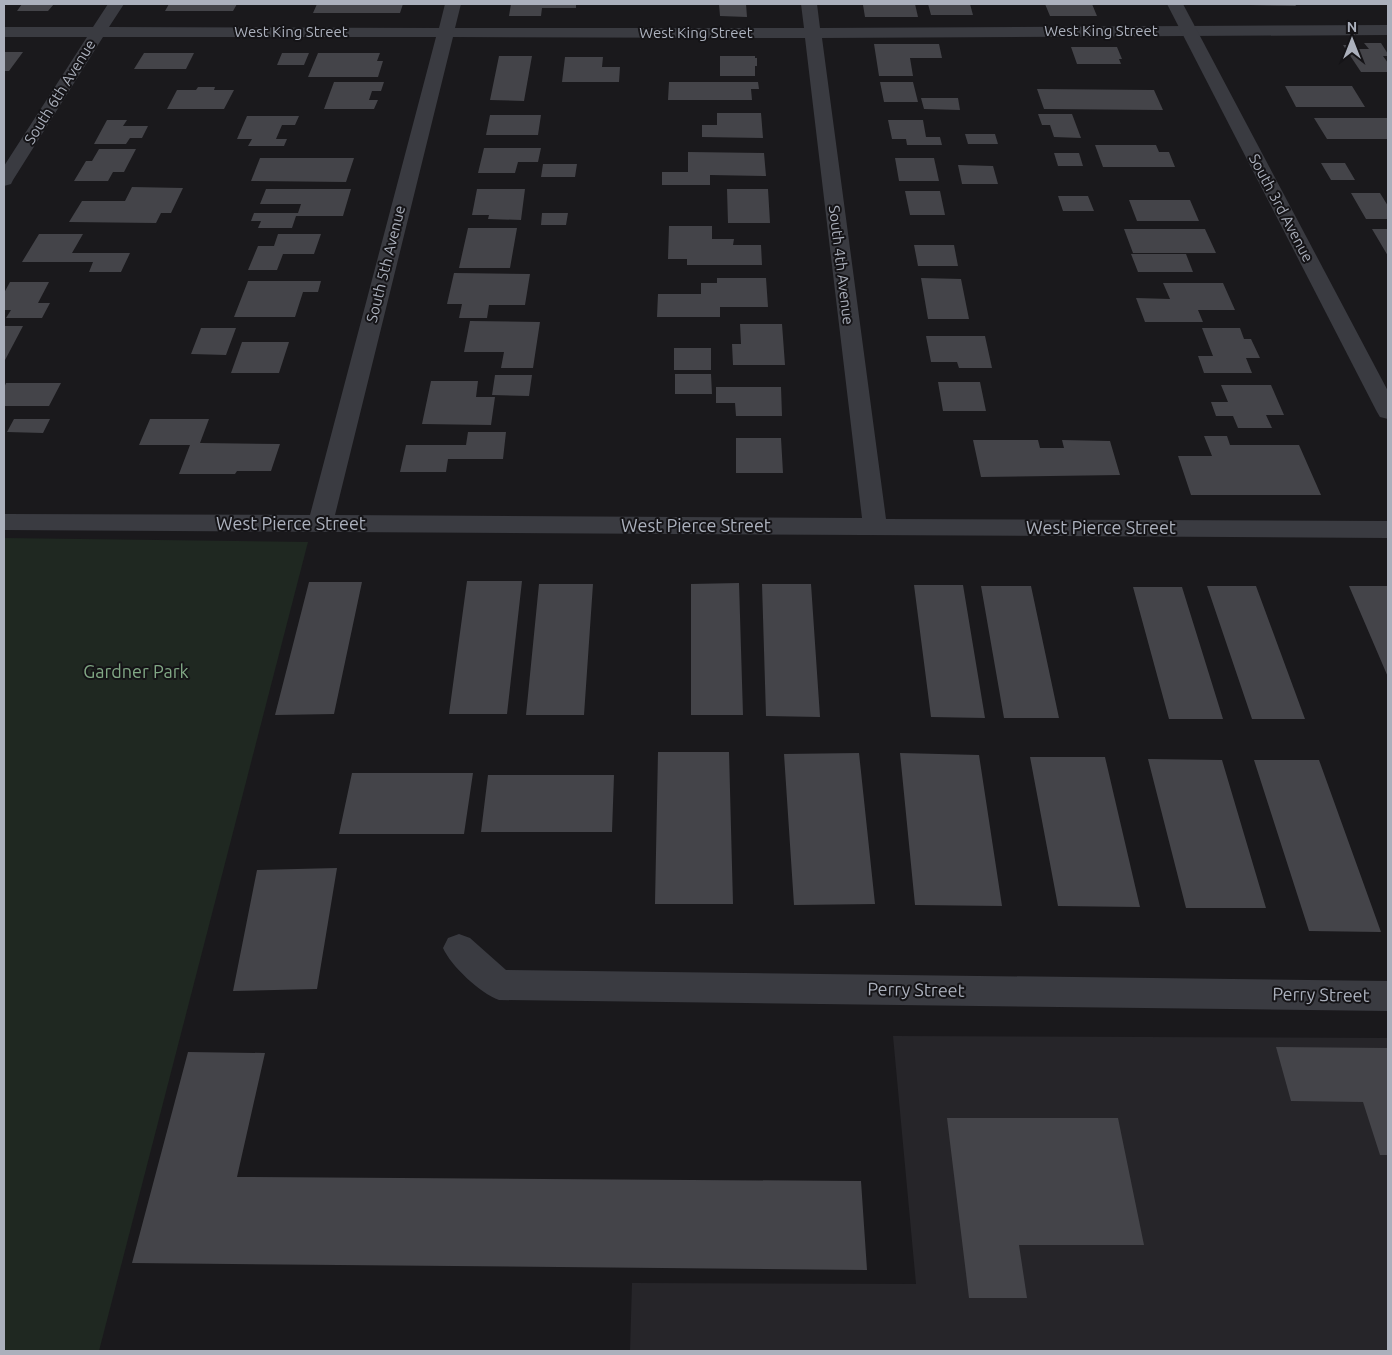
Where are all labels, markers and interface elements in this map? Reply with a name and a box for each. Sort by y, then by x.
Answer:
north arrow [1327,15,1377,65]
text: N [1347,19,1357,35]
street label: West King Street [1044,22,1158,39]
street label: West King Street [234,23,348,40]
street label: West King Street [639,24,753,41]
street label: South 6th Avenue [21,36,99,147]
street label: South 3rd Avenue [1246,151,1317,265]
street label: South 5th Avenue [363,204,408,324]
street label: South 4th Avenue [826,204,857,326]
street label: West Pierce Street [216,513,366,533]
street label: West Pierce Street [621,515,771,535]
street label: West Pierce Street [1026,517,1176,537]
park label: Gardner Park [83,661,189,681]
street label: Perry Street [867,978,965,1000]
street label: Perry Street [1272,983,1370,1005]

